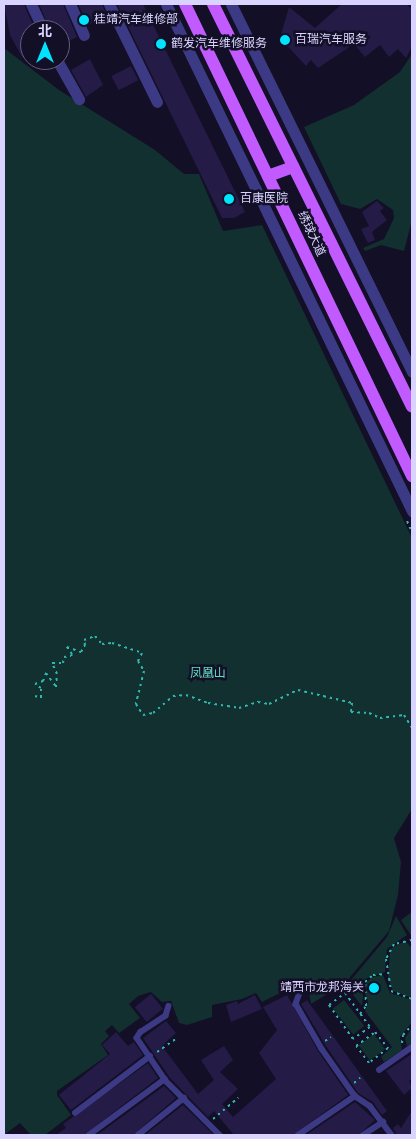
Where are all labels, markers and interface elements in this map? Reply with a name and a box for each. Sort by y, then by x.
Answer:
place label: 桂靖汽车维修部 [94,13,178,27]
marker: 桂靖汽车维修部 [78,14,90,26]
north arrow [20,20,70,70]
text: 北 [38,23,52,39]
place label: 百瑞汽车服务 [295,33,367,47]
marker: 百瑞汽车服务 [279,34,291,46]
place label: 鹤发汽车维修服务 [171,37,267,51]
marker: 鹤发汽车维修服务 [155,38,167,50]
marker: 百康医院 [222,192,236,206]
place label: 百康医院 [240,192,288,206]
street label: 绣球大道 [294,209,328,259]
park label: 凤凰山 [190,667,226,681]
place label: 靖西市龙邦海关 [280,981,364,995]
marker: 靖西市龙邦海关 [368,982,380,994]

